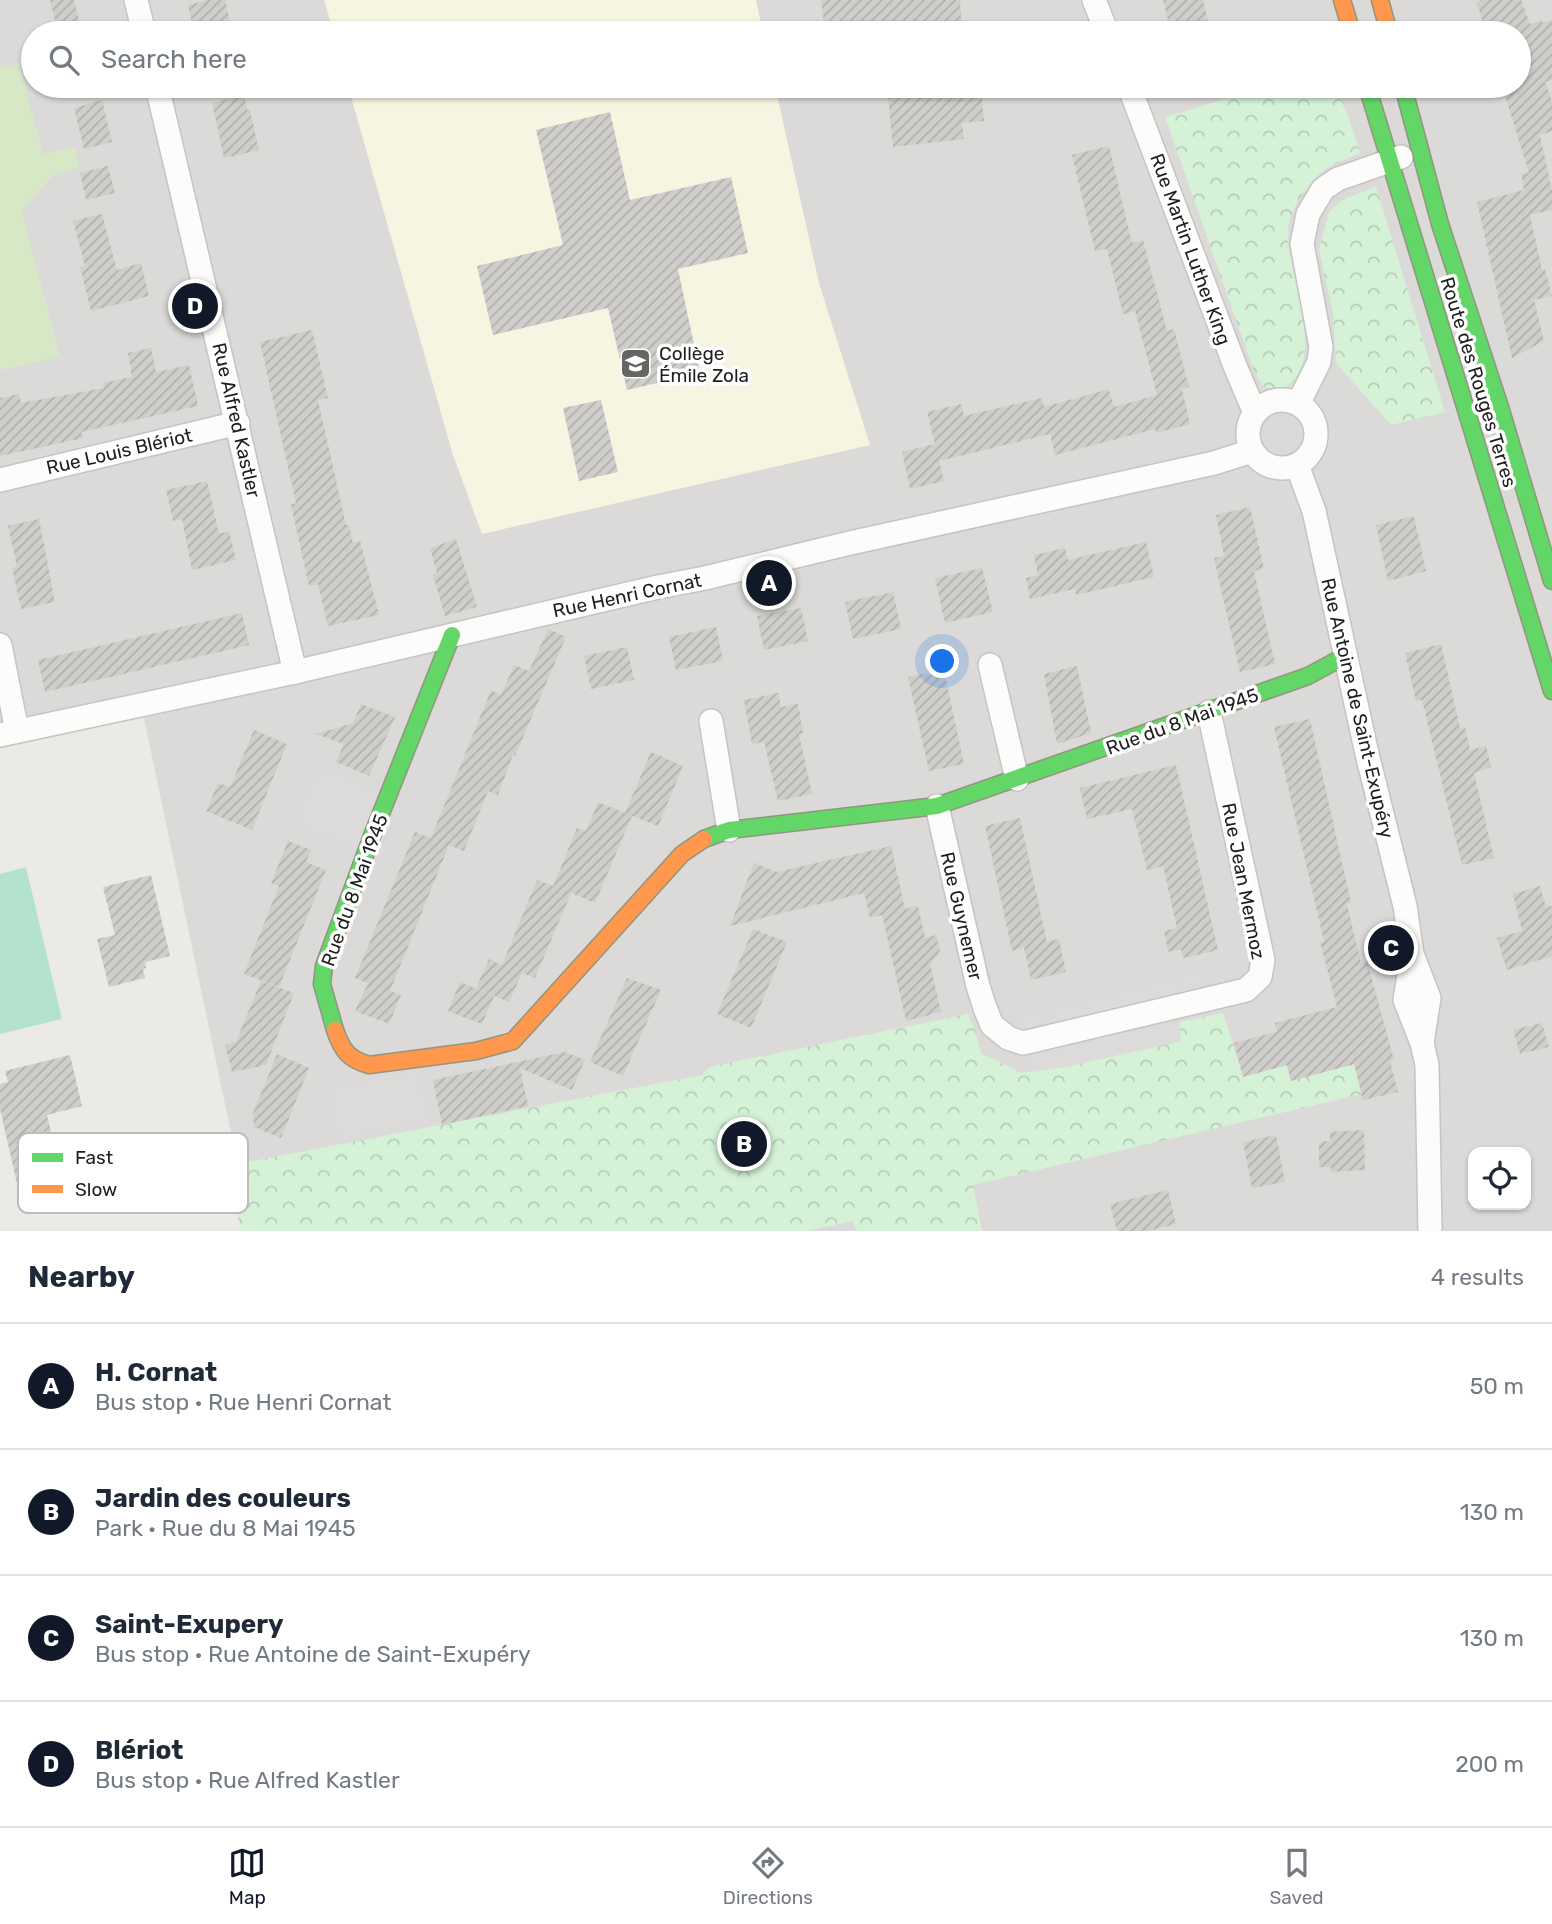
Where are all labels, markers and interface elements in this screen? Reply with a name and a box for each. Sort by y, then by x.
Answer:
search box [21,21,1531,98]
icon: search [45,41,83,79]
text: Search here [101,44,247,75]
street label: Rue Martin Luther King [1145,150,1236,348]
street label: Route des Rouges Terres [1436,274,1521,490]
pin: D [172,280,218,332]
street label: Rue Alfred Kastler [207,340,266,501]
place label: Collège Émile Zola [659,342,749,387]
school or university icon: Collège Émile Zola [619,347,653,381]
street label: Rue Louis Blériot [44,423,195,479]
pin: A [746,557,792,609]
street label: Rue Henri Cornat [551,568,704,622]
street label: Rue Antoine de Saint-Exupéry [1316,576,1399,841]
your location [925,644,959,678]
street label: Rue du 8 Mai 1945 [1103,683,1261,760]
street label: Rue Jean Mermoz [1217,801,1270,961]
street label: Rue du 8 Mai 1945 [316,811,393,969]
street label: Rue Guynemer [936,850,988,983]
pin: C [1368,922,1414,974]
pin: B [721,1118,767,1170]
legend [18,1133,248,1213]
text: Fast [75,1146,114,1169]
map controls [1468,1147,1531,1210]
button: locate [1468,1147,1531,1210]
text: Slow [75,1178,117,1201]
text: Nearby [28,1259,135,1295]
text: 4 results [1431,1263,1524,1291]
text: H. Cornat [95,1357,217,1388]
text: A [43,1372,59,1400]
text: 50 m [1470,1372,1524,1400]
text: Bus stop · Rue Henri Cornat [95,1388,391,1416]
text: Jardin des couleurs [95,1483,351,1514]
text: B [43,1498,59,1526]
text: 130 m [1460,1498,1524,1526]
text: Park · Rue du 8 Mai 1945 [95,1514,356,1542]
text: Saint-Exupery [95,1609,284,1640]
text: C [43,1624,59,1652]
text: 130 m [1460,1624,1524,1652]
text: Bus stop · Rue Antoine de Saint-Exupéry [95,1640,531,1668]
text: Blériot [95,1735,183,1766]
text: D [43,1750,59,1778]
text: 200 m [1455,1750,1524,1778]
text: Bus stop · Rue Alfred Kastler [95,1766,400,1794]
tab: Map [228,1844,266,1909]
tab: Directions [723,1844,813,1909]
tab: Saved [1269,1844,1324,1909]

